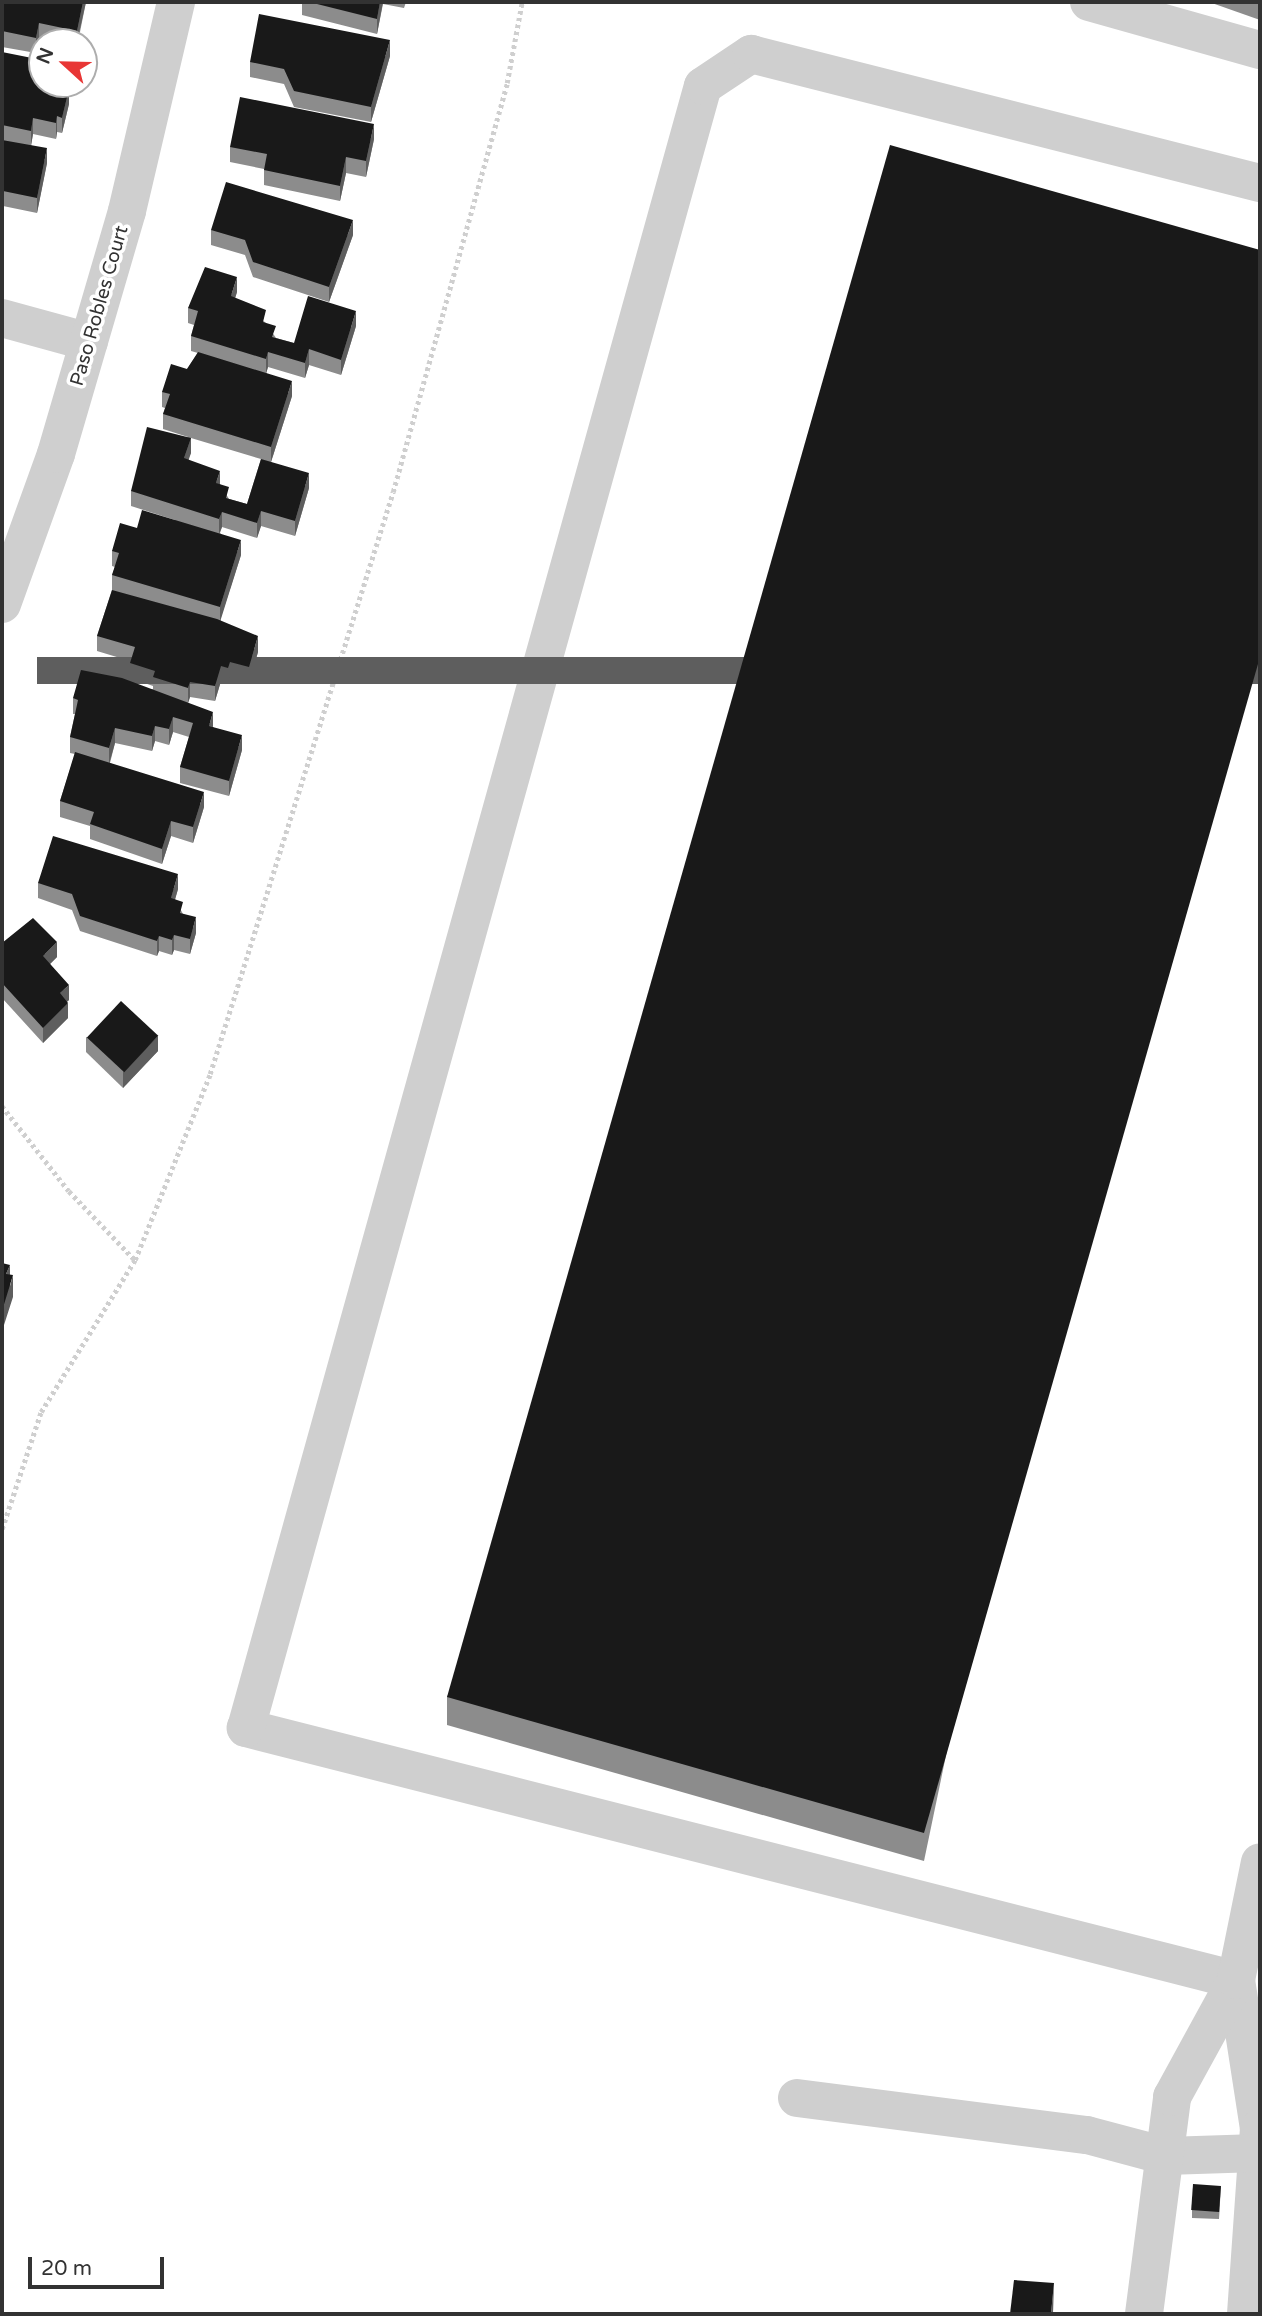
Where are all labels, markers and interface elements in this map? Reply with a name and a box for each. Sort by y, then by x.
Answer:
north arrow [28,28,98,98]
text: N [32,45,58,67]
street label: Paso Robles Court [66,223,134,389]
scale bar [32,2242,168,2286]
text: 20 m [41,2256,92,2281]

